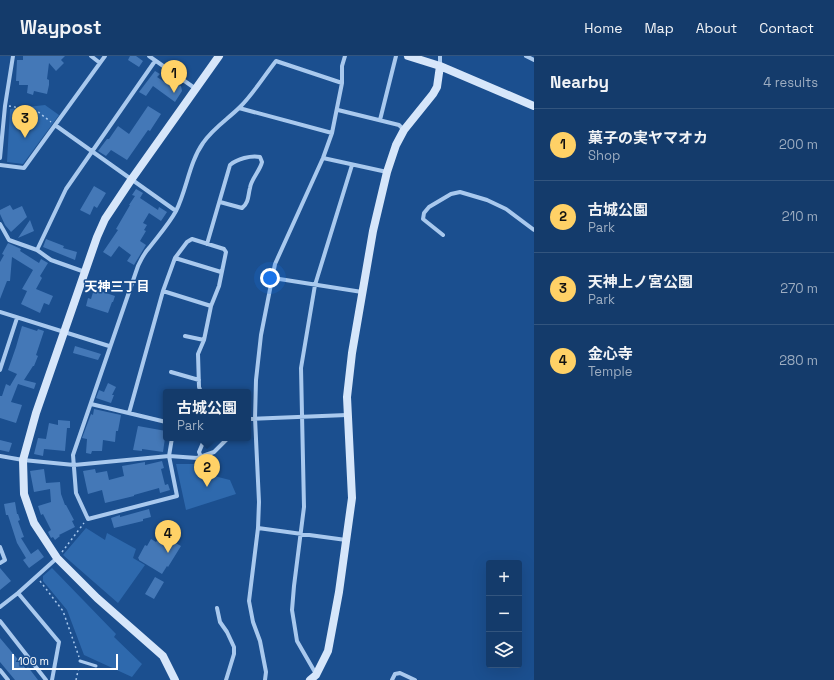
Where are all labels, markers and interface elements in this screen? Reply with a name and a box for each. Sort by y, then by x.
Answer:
text: Waypost [20,15,102,40]
text: Home [584,19,622,37]
text: Map [644,19,674,37]
text: About [696,19,737,37]
text: Contact [759,19,814,37]
pin: 1 [161,60,187,93]
text: Nearby [550,71,609,93]
text: 4 results [763,74,818,91]
pin: 3 [12,105,38,138]
text: 菓子の実ヤマオカ [588,128,708,147]
text: 1 [560,136,566,153]
text: 200 m [779,136,818,153]
text: Shop [588,147,620,164]
text: 古城公園 [588,200,648,219]
text: 2 [559,208,567,225]
text: 210 m [782,208,818,225]
text: Park [588,219,615,236]
your location [260,268,280,288]
text: 天神上ノ宮公園 [588,272,693,291]
district label: 天神三丁目 [84,278,150,295]
text: 3 [559,280,567,297]
text: 270 m [780,280,818,297]
text: Park [588,291,615,308]
text: 金心寺 [588,344,633,363]
text: 4 [559,352,567,369]
text: 280 m [779,352,818,369]
text: Temple [588,363,632,380]
popup [163,389,251,441]
text: 古城公園 [177,398,237,417]
text: Park [177,417,204,434]
pin: 2 [194,454,220,487]
pin: 4 [155,520,181,553]
map controls [486,560,522,668]
button: + [486,560,522,596]
button: − [486,596,522,632]
button: layers [486,632,522,668]
scale bar [12,652,118,671]
text: 100 m [18,654,49,668]

